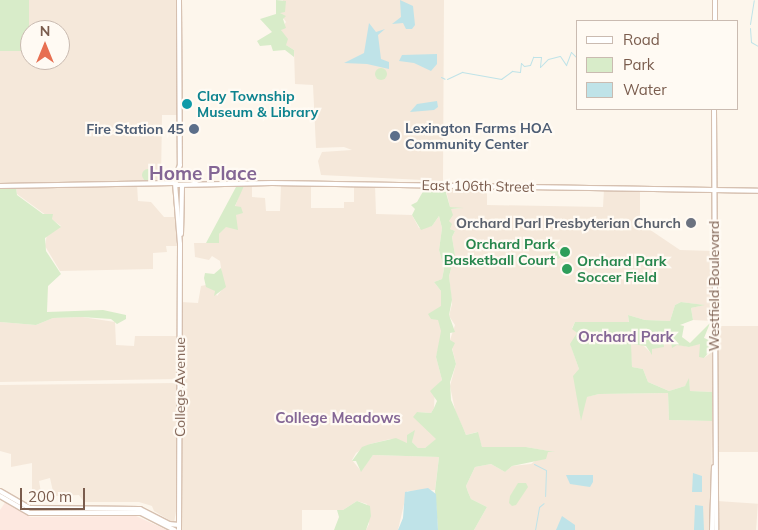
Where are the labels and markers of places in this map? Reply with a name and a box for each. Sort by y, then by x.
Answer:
place label: Clay Township Museum & Library [197,88,318,120]
marker: Clay Township Museum & Library [181,98,193,110]
place label: Lexington Farms HOA Community Center [405,120,552,152]
place label: Fire Station 45 [86,121,184,137]
marker: Fire Station 45 [188,123,200,135]
marker: Lexington Farms HOA Community Center [389,130,401,142]
place label: Orchard Parl Presbyterian Church [456,215,681,231]
marker: Orchard Parl Presbyterian Church [685,217,697,229]
place label: Orchard Park Basketball Court [444,236,555,268]
marker: Orchard Park Basketball Court [559,246,571,258]
place label: Orchard Park Soccer Field [577,253,666,286]
marker: Orchard Park Soccer Field [561,263,573,275]

